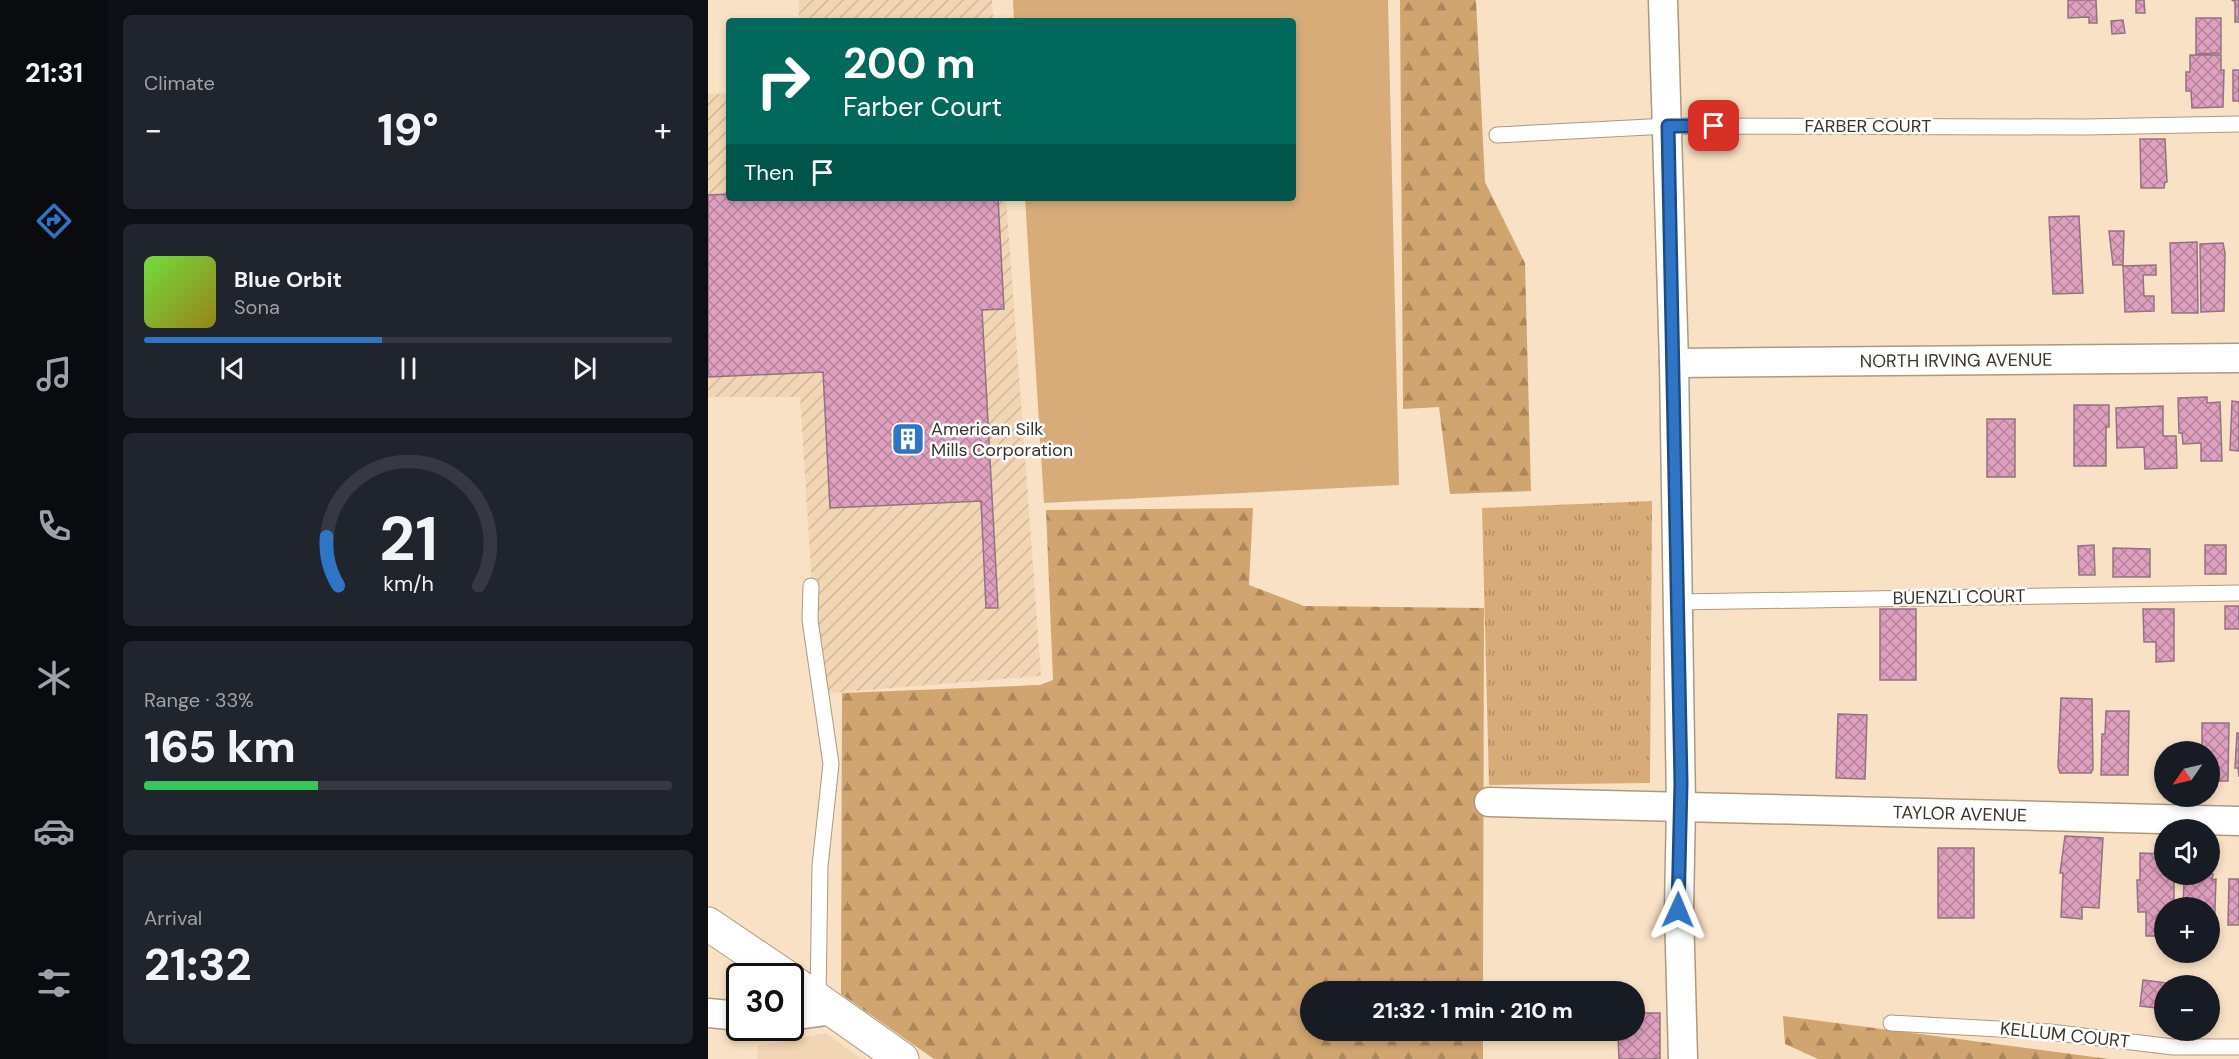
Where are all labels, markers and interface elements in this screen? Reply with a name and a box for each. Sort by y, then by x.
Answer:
text: 200 m [843,36,976,91]
icon: right [744,42,822,120]
text: 21:31 [25,55,83,90]
text: Climate [144,70,215,96]
text: Farber Court [843,89,1002,124]
text: 19° [377,100,439,159]
pin [1688,100,1739,151]
text: − [144,108,162,151]
text: + [654,108,672,151]
icon: arrive [1697,109,1730,142]
street label: FARBER COURT [1805,114,1931,138]
icon: arrive [806,156,839,189]
text: Then [744,158,794,187]
icon: directions [33,200,75,242]
text: Blue Orbit [234,265,342,294]
text: Sona [234,294,280,320]
street label: NORTH IRVING AVENUE [1860,348,2052,373]
icon: previous [216,352,249,385]
icon: pause [392,352,425,385]
icon: next [568,352,601,385]
icon: music [33,353,75,395]
place label: American Silk Mills Corporation [931,417,1073,462]
building icon: American Silk Mills Corporation [890,421,926,457]
text: 21 [379,499,437,580]
icon: phone [33,505,75,547]
text: km/h [383,571,433,599]
street label: BUENZLI COURT [1892,584,2026,610]
icon: climate [33,657,75,699]
text: Range · 33% [144,687,254,713]
text: 165 km [144,717,296,776]
north arrow [2154,741,2220,807]
map controls [2154,741,2220,1041]
street label: TAYLOR AVENUE [1892,800,2027,828]
icon: car [33,810,75,852]
button: sound [2154,819,2220,885]
position arrow [1646,878,1710,942]
button: + [2154,897,2220,963]
text: Arrival [144,905,202,931]
text: 21:32 [144,935,252,994]
icon: filters [33,962,75,1004]
speed limit sign: 30 [726,963,804,1041]
button: − [2154,975,2220,1041]
text: 21:32 · 1 min · 210 m [1372,996,1573,1025]
street label: KELLUM COURT [1999,1016,2131,1054]

